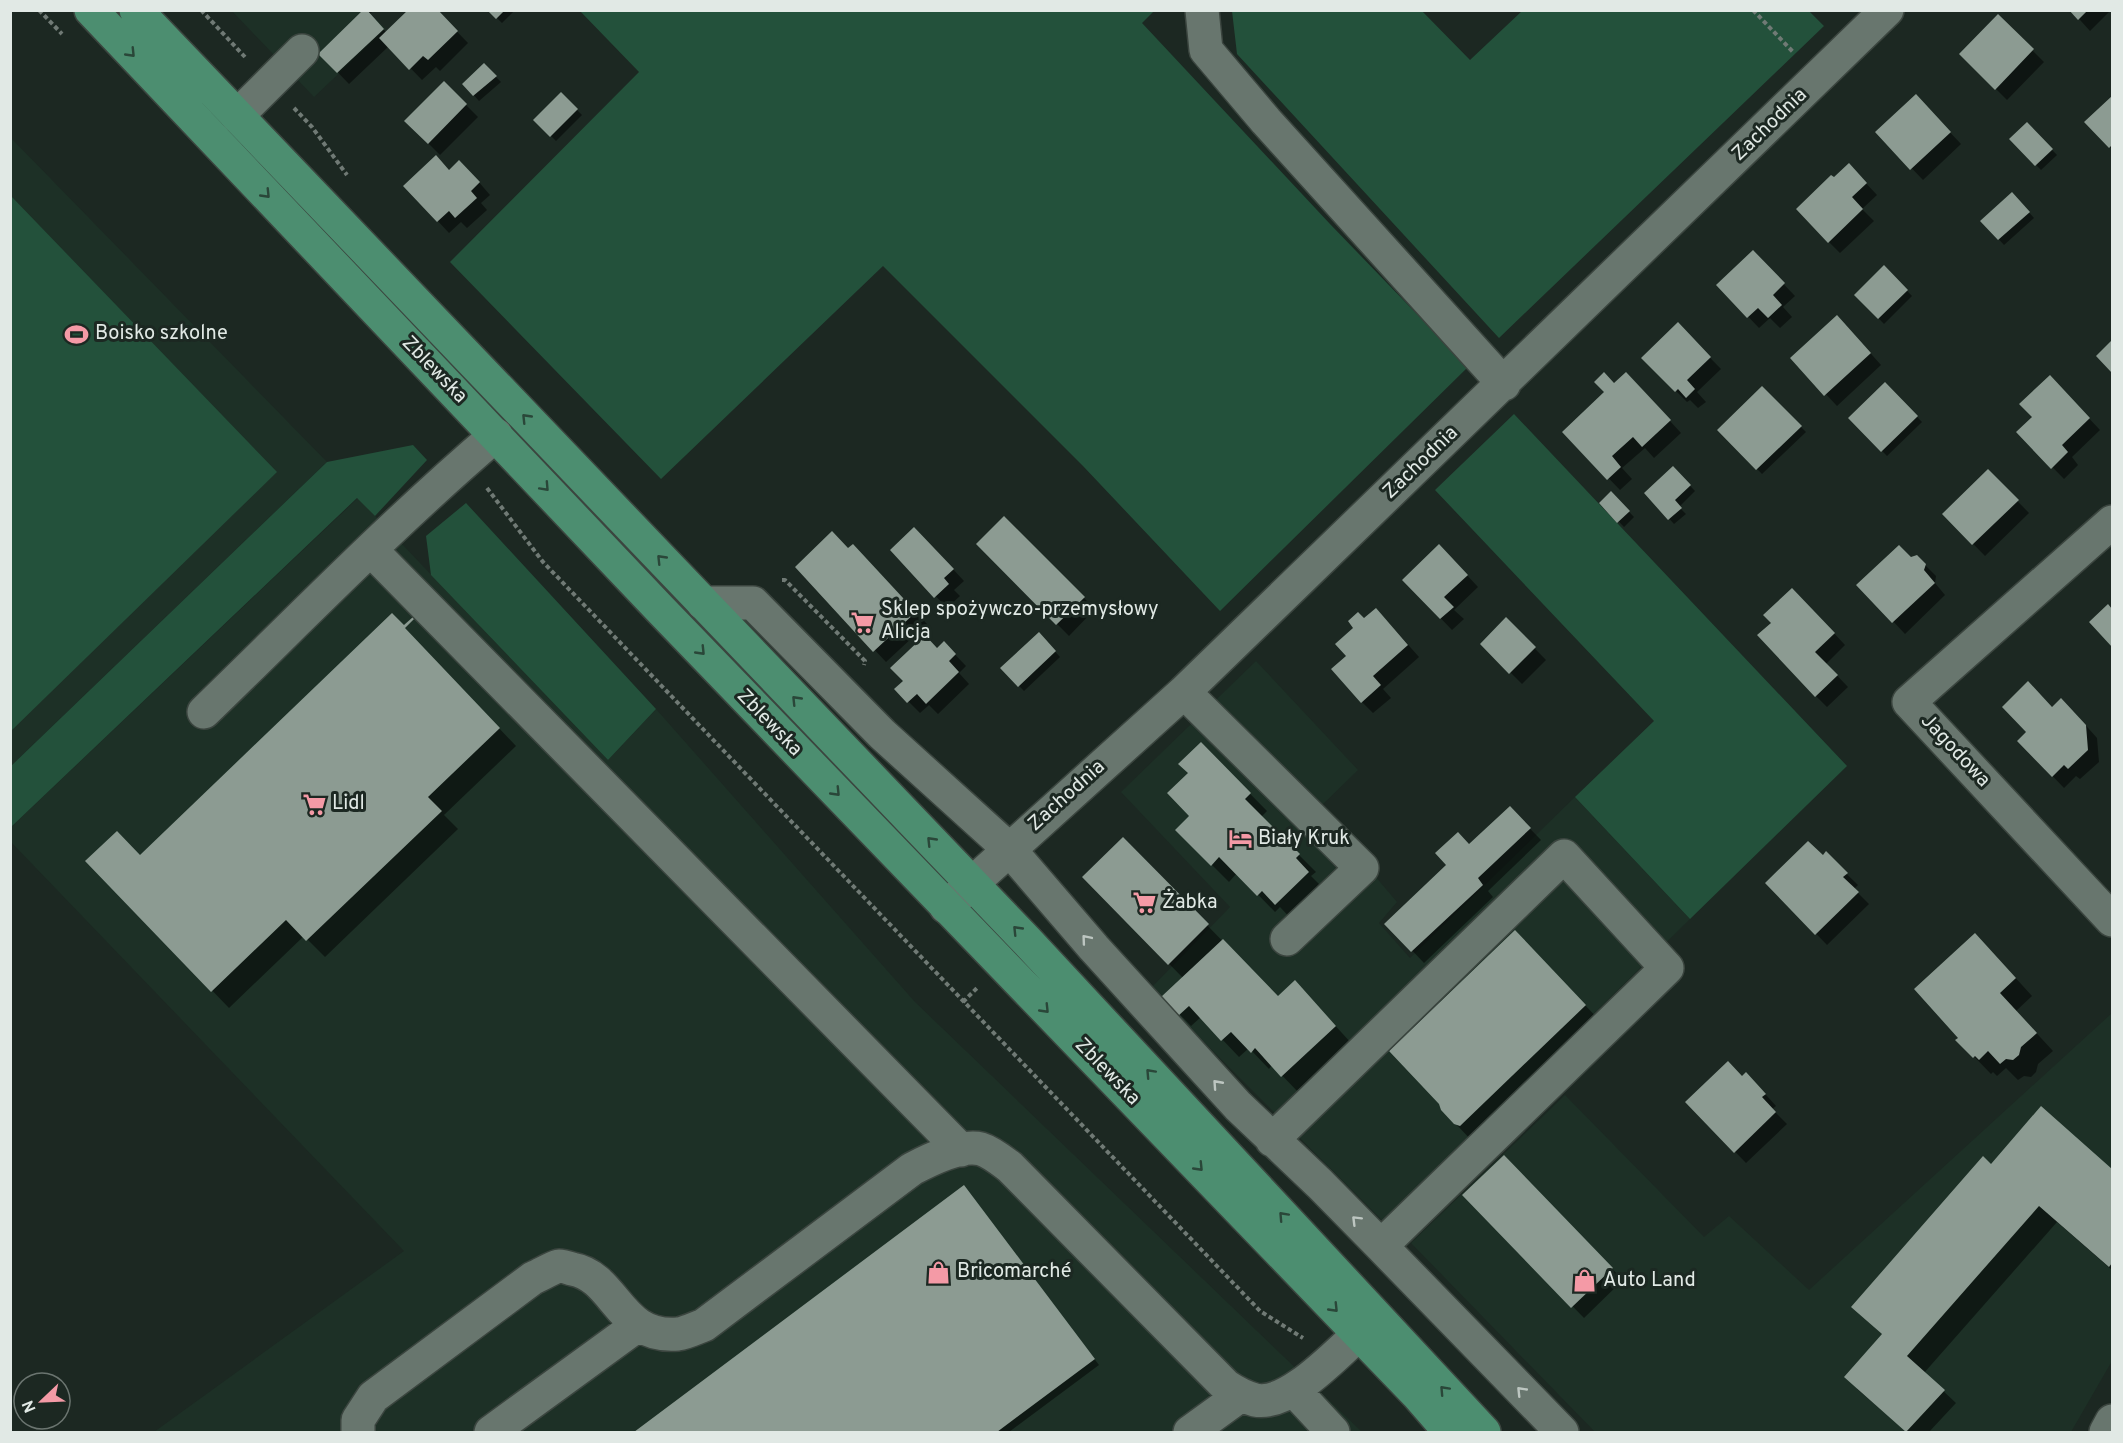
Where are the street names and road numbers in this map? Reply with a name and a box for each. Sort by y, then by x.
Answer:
street label: Zachodnia [1727,83,1813,167]
street label: Zblewska [395,331,473,409]
street label: Zachodnia [1378,421,1464,505]
street label: Zblewska [730,684,808,762]
street label: Jagodowa [1914,709,1996,793]
street label: Zachodnia [1023,755,1111,837]
street label: Zblewska [1068,1033,1146,1111]

